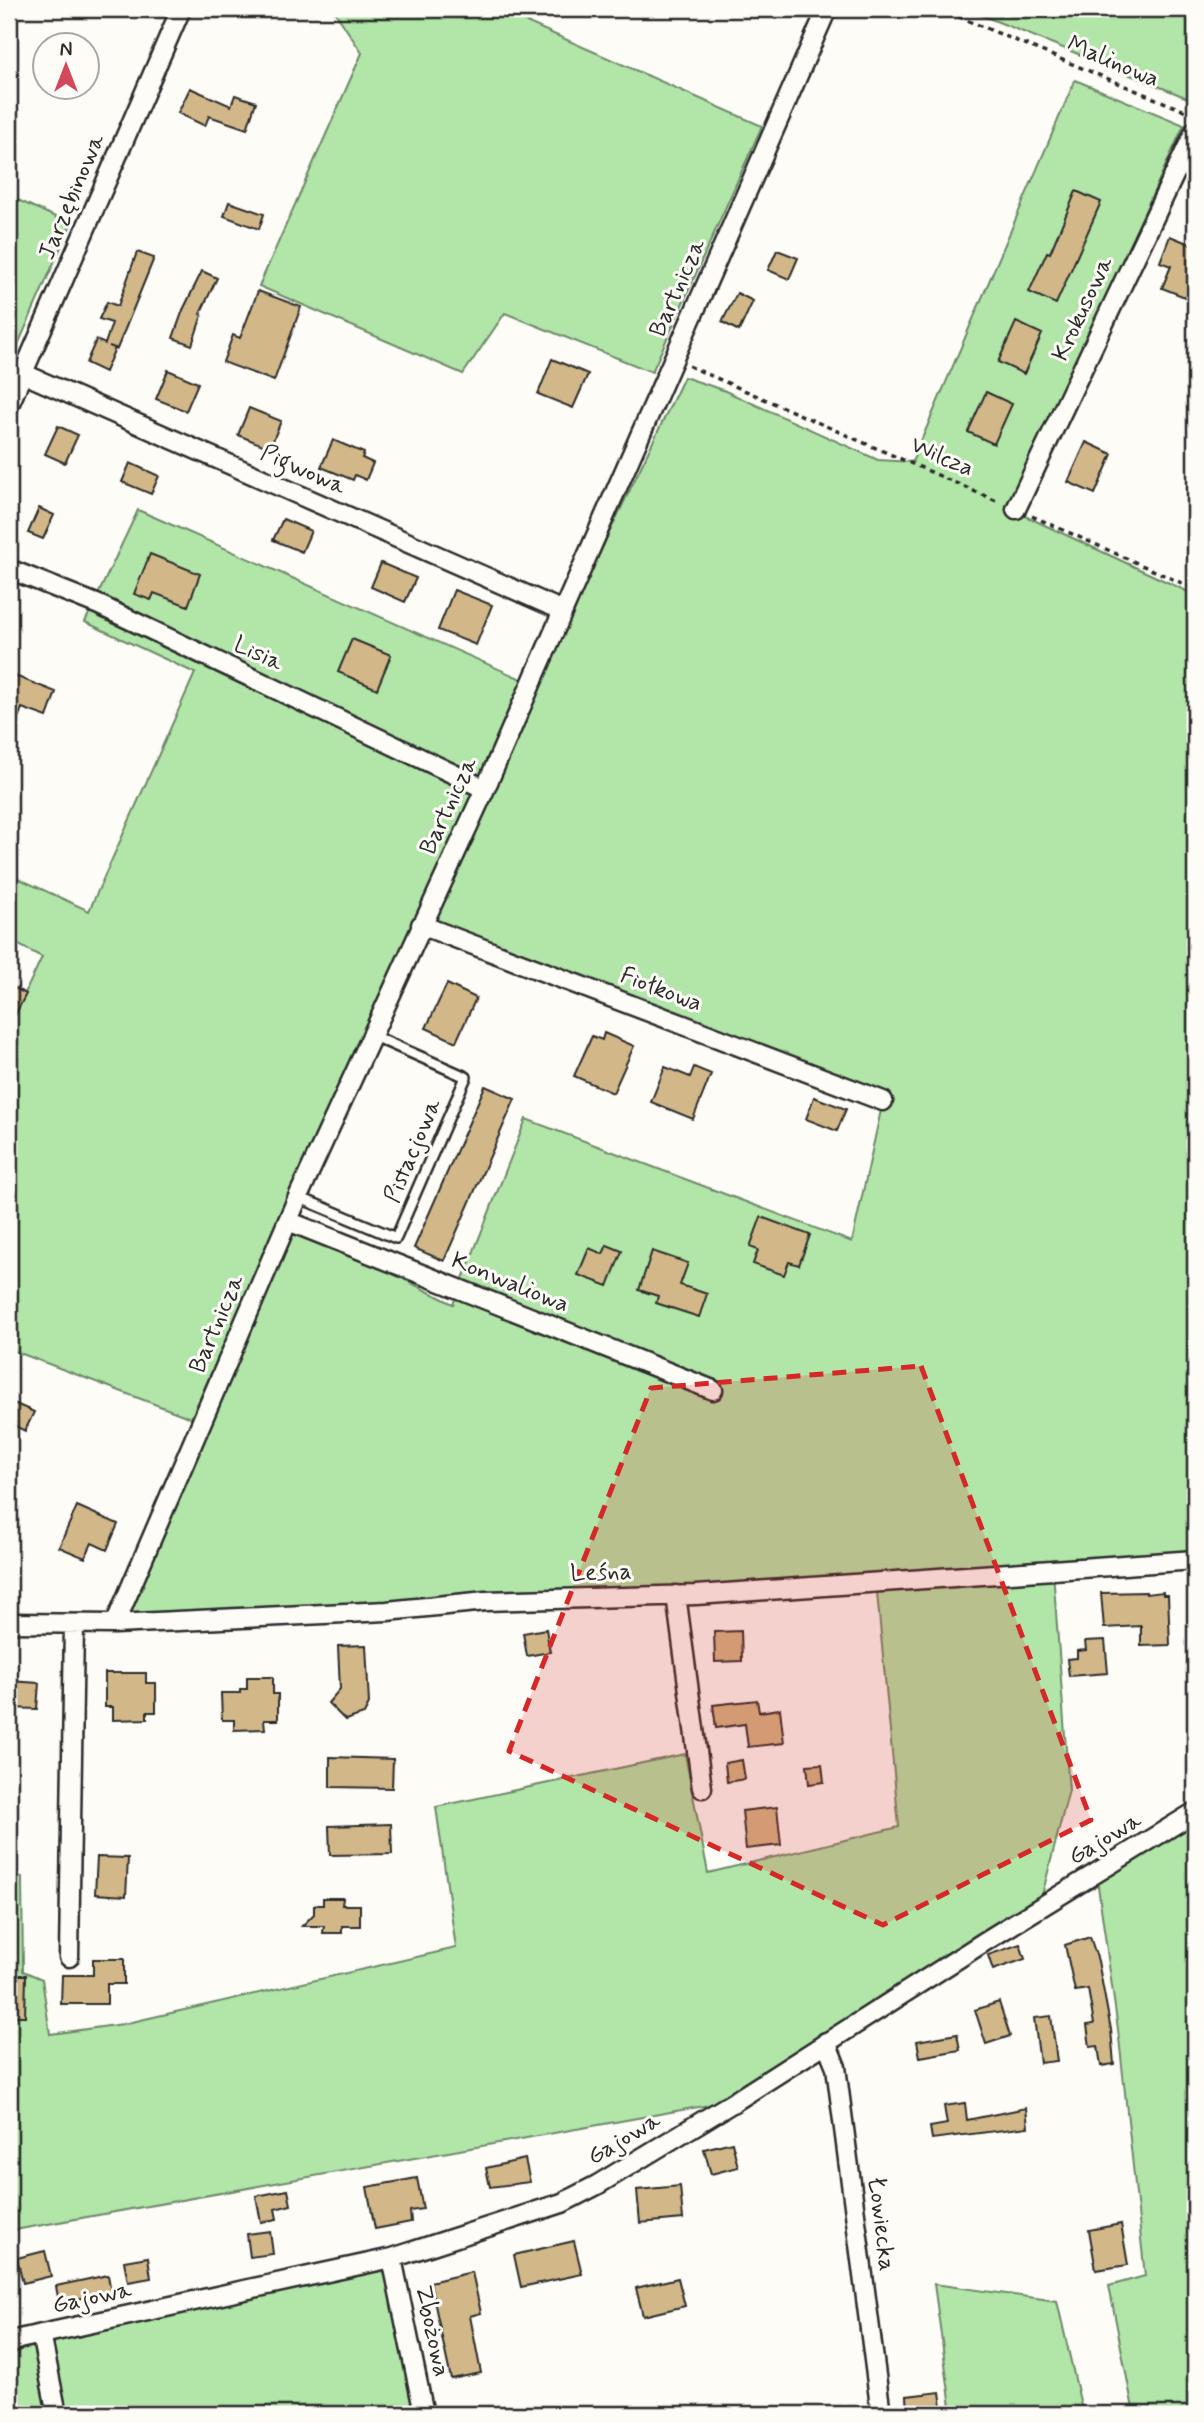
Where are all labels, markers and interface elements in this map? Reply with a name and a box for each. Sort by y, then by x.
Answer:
street label: Malinowa [1062,29,1164,95]
north arrow [32,32,102,102]
text: N [60,38,72,63]
street label: Jarzębinowa [32,129,113,265]
street label: Bartnicza [643,234,714,342]
street label: Krokusowa [1045,251,1121,366]
street label: Wilcza [905,429,979,485]
street label: Pigwowa [254,438,351,505]
street label: Lisia [228,629,288,679]
street label: Bartnicza [413,752,485,860]
street label: Fiołkowa [616,960,706,1020]
street label: Pistacjowa [377,1094,449,1208]
street label: Konwaliowa [447,1245,573,1321]
street label: Bartnicza [182,1269,252,1378]
street label: Leśna [570,1556,632,1590]
street label: Gajowa [1063,1805,1148,1873]
street label: Gajowa [582,2105,667,2173]
street label: Łowiecka [860,2175,902,2273]
street label: Gajowa [50,2274,135,2321]
street label: Zbożowa [407,2282,457,2380]

